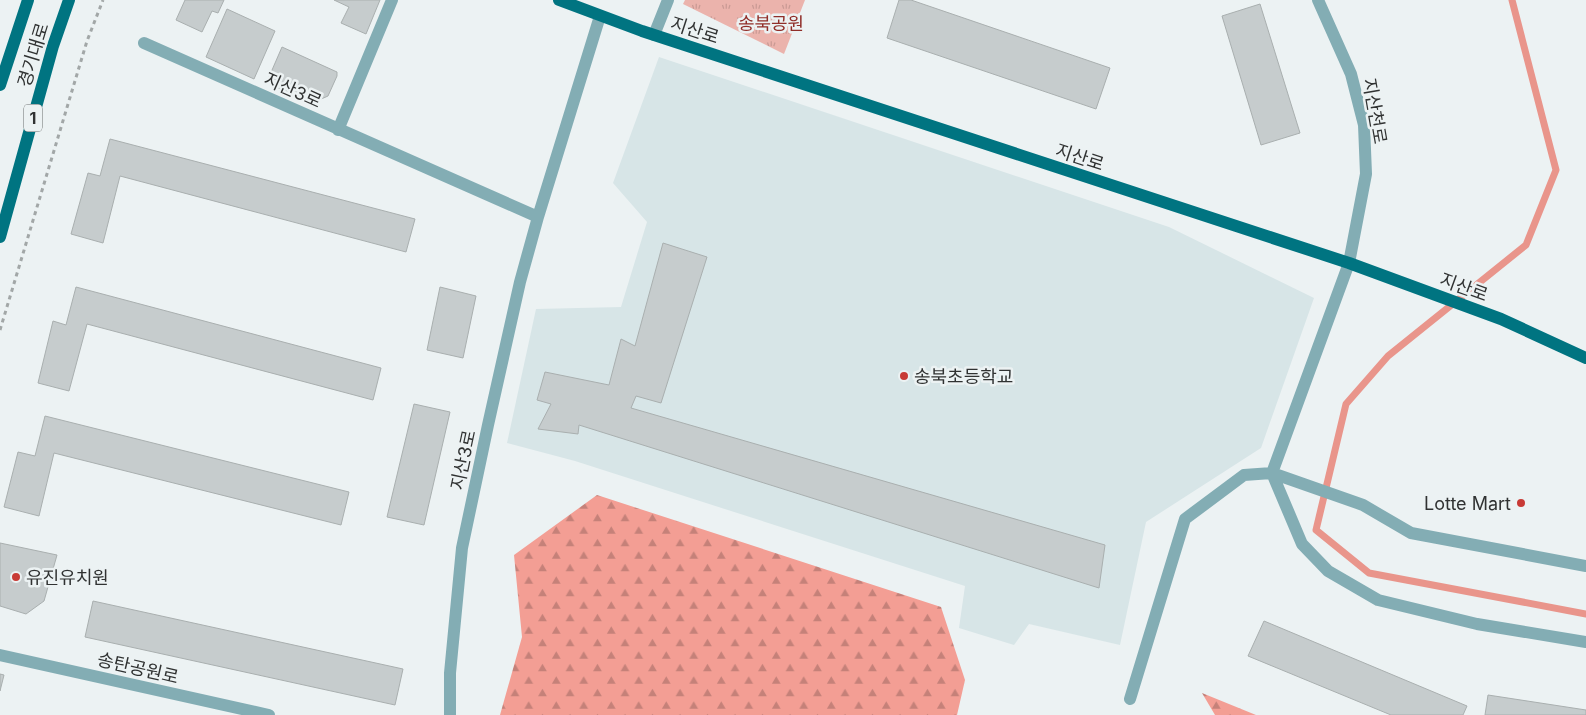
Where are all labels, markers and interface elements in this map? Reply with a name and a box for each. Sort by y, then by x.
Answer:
street label: 지산로 [668,12,722,48]
park label: 송북공원 [738,13,804,34]
street label: 경기대로 [13,20,53,90]
street label: 지산3로 [261,68,325,112]
street label: 지산천로 [1359,77,1391,145]
road number: 1 [24,105,42,132]
street label: 지산로 [1053,139,1107,175]
street label: 지산로 [1437,269,1491,305]
place label: 송북초등학교 [914,366,1013,387]
marker: 송북초등학교 [898,370,910,382]
street label: 지산3로 [446,428,480,492]
place label: Lotte Mart [1424,493,1511,514]
marker: Lotte Mart [1515,497,1527,509]
place label: 유진유치원 [26,567,109,588]
marker: 유진유치원 [10,571,22,583]
street label: 송탄공원로 [95,648,181,688]

